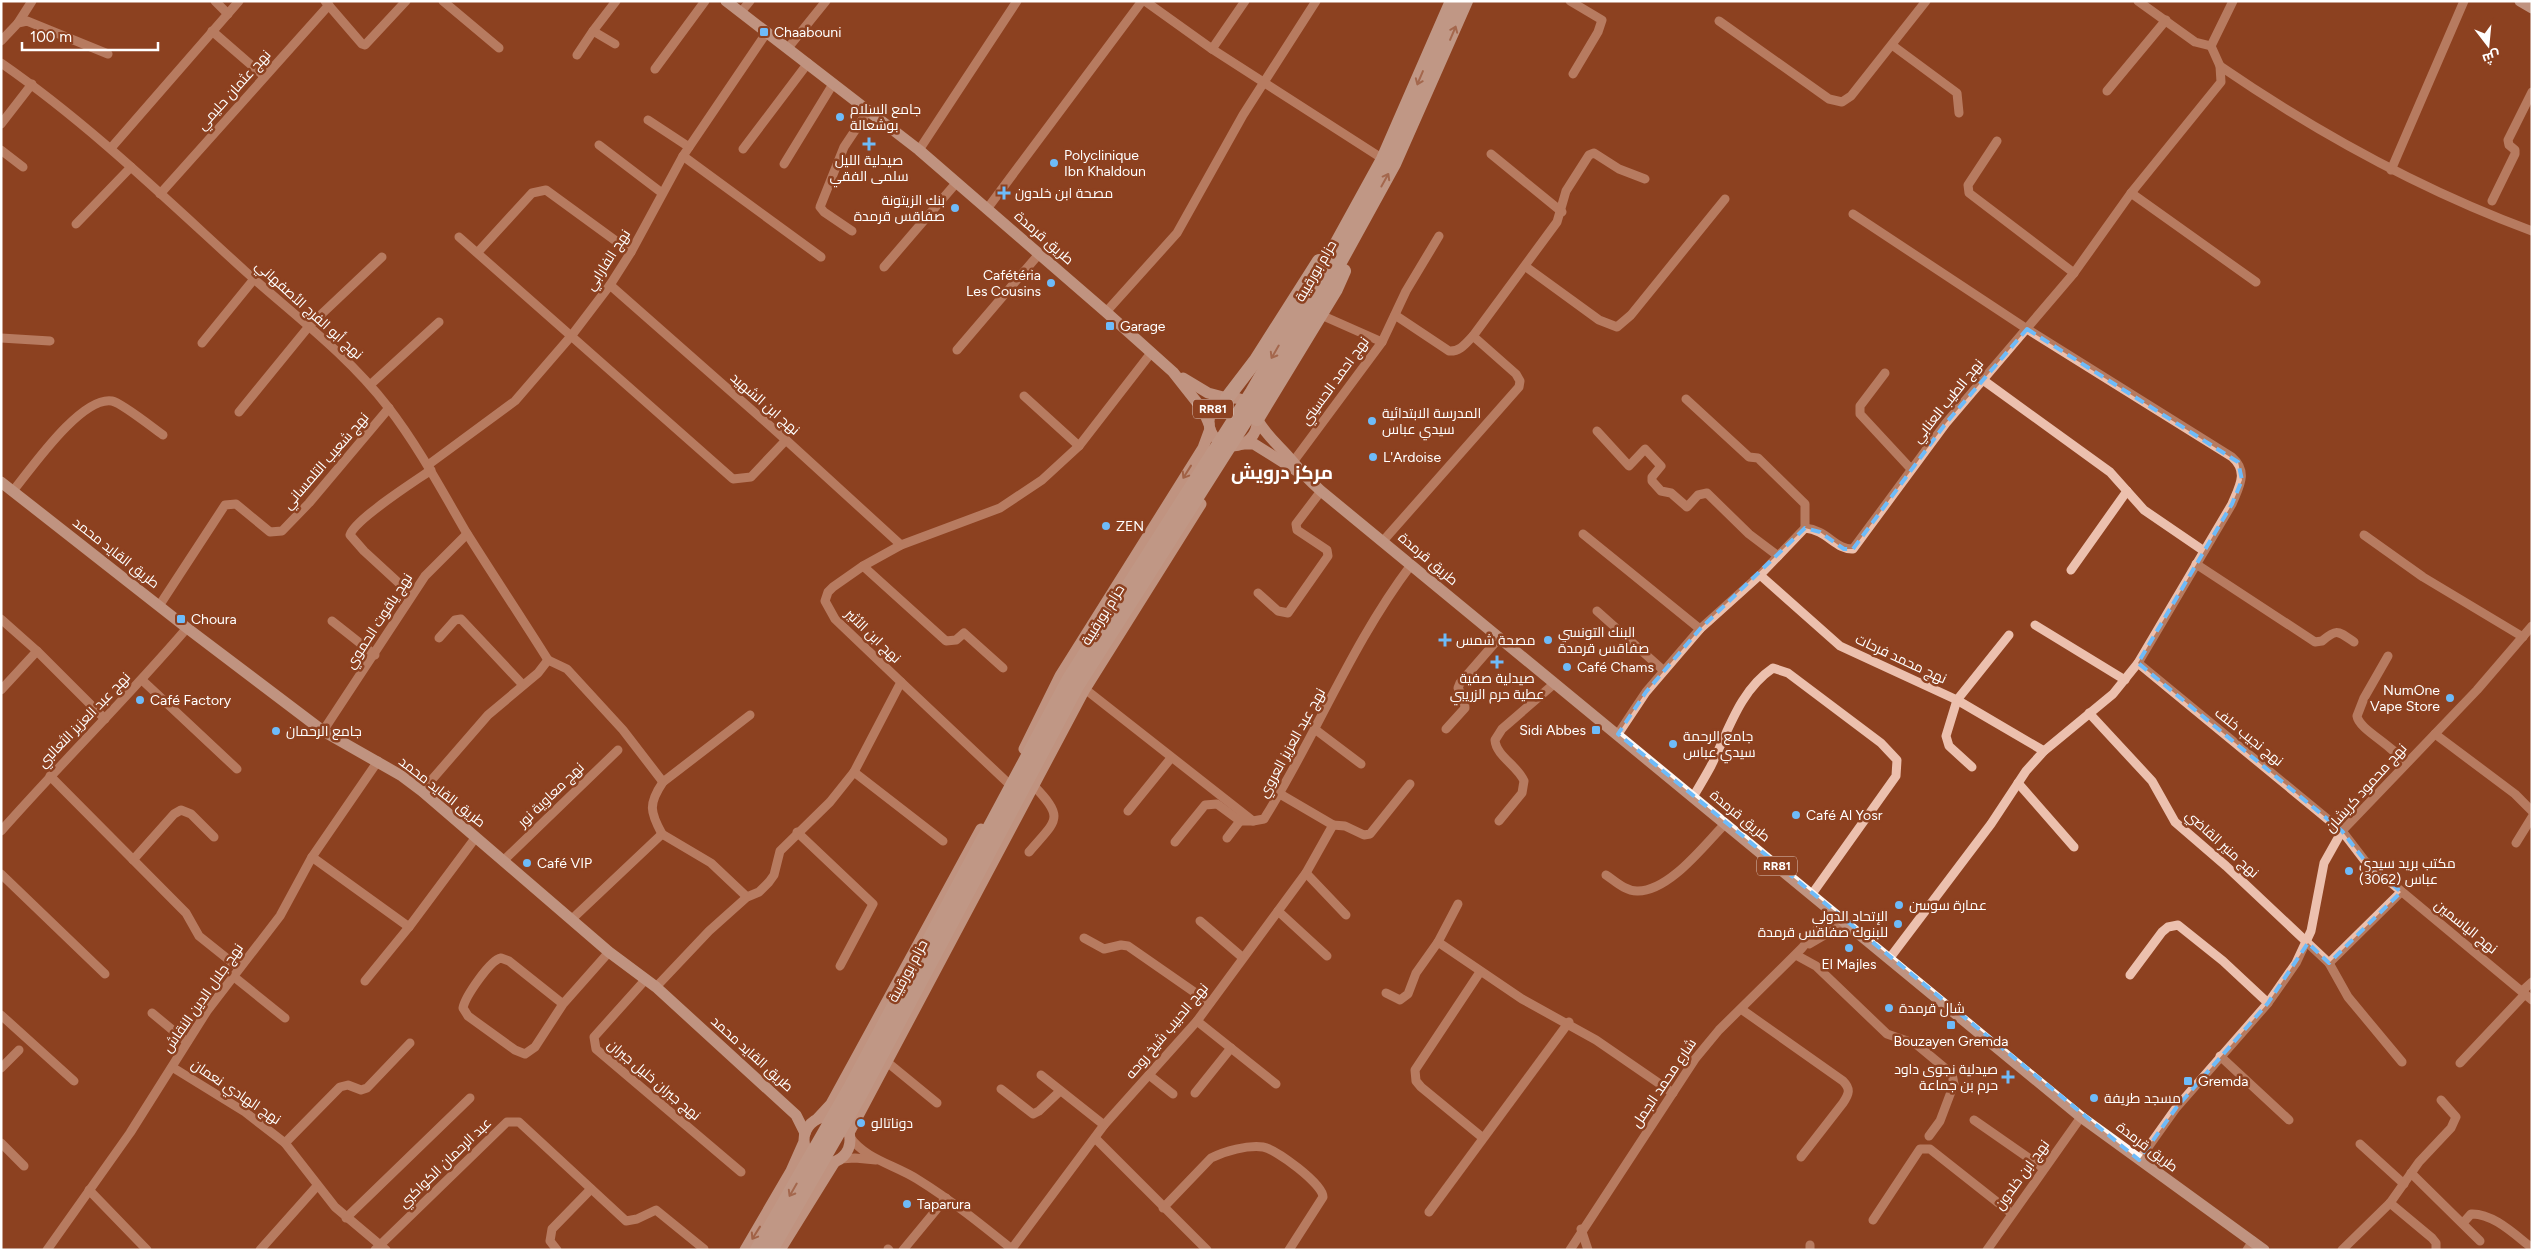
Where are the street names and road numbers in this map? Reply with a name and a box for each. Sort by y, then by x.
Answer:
street label: نهج عثمان حليمي [194,46,277,136]
street label: طريق قرمدة [1011,208,1077,268]
street label: نهج الفارابي [582,226,637,295]
street label: حزام بورقيبة [1292,237,1341,305]
street label: نهج أبو الفرج الأصفهاني [250,256,367,365]
street label: نهج احمد الحسيني [1297,334,1375,430]
street label: نهج الطيب العنابي [1909,356,1989,448]
street label: نهج ابن الشهيد [727,369,803,439]
road number: RR81 [1193,399,1233,418]
street label: نهج شعيب التلمساني [279,409,375,515]
street label: طريق القايد محمد [69,514,163,592]
street label: طريق قرمدة [1395,529,1461,589]
street label: نهج ياقوت الحموي [342,570,419,674]
street label: حزام بورقيبة [1078,582,1129,649]
street label: نهج ابن الأثير [841,605,904,667]
street label: نهج محمد فرحات [1853,630,1949,688]
street label: نهج عبد العزيز الثعالبي [34,669,136,773]
street label: نهج عبد العزيز العروي [1255,685,1332,802]
street label: نهج نجيب خلف [2211,704,2287,770]
street label: نهج محمود كريشان [2322,740,2410,836]
street label: طريق القايد محمد [395,753,489,831]
street label: نهج معاوية نور [514,759,588,832]
street label: طريق قرمدة [1706,786,1774,846]
street label: نهج منير القاضي [2180,807,2262,883]
road number: RR81 [1757,856,1797,876]
street label: نهج الياسمين [2431,896,2501,958]
street label: حزام بورقيبة [884,937,932,1006]
street label: نهج جلال الدين النقاش [159,940,247,1056]
street label: نهج الحبيب شيخ روحه [1122,980,1212,1082]
street label: طريق القايد محمد [707,1012,797,1096]
street label: شارع محمد الجمل [1628,1035,1700,1131]
street label: نهج جبران خليل جبران [604,1036,704,1124]
street label: نهج الهادي نعمان [186,1056,284,1131]
street label: عبد الرحمان الكواكبي [395,1114,497,1214]
street label: طريق قرمدة [2113,1118,2181,1176]
street label: نهج ابن خلدون [1991,1137,2053,1213]

